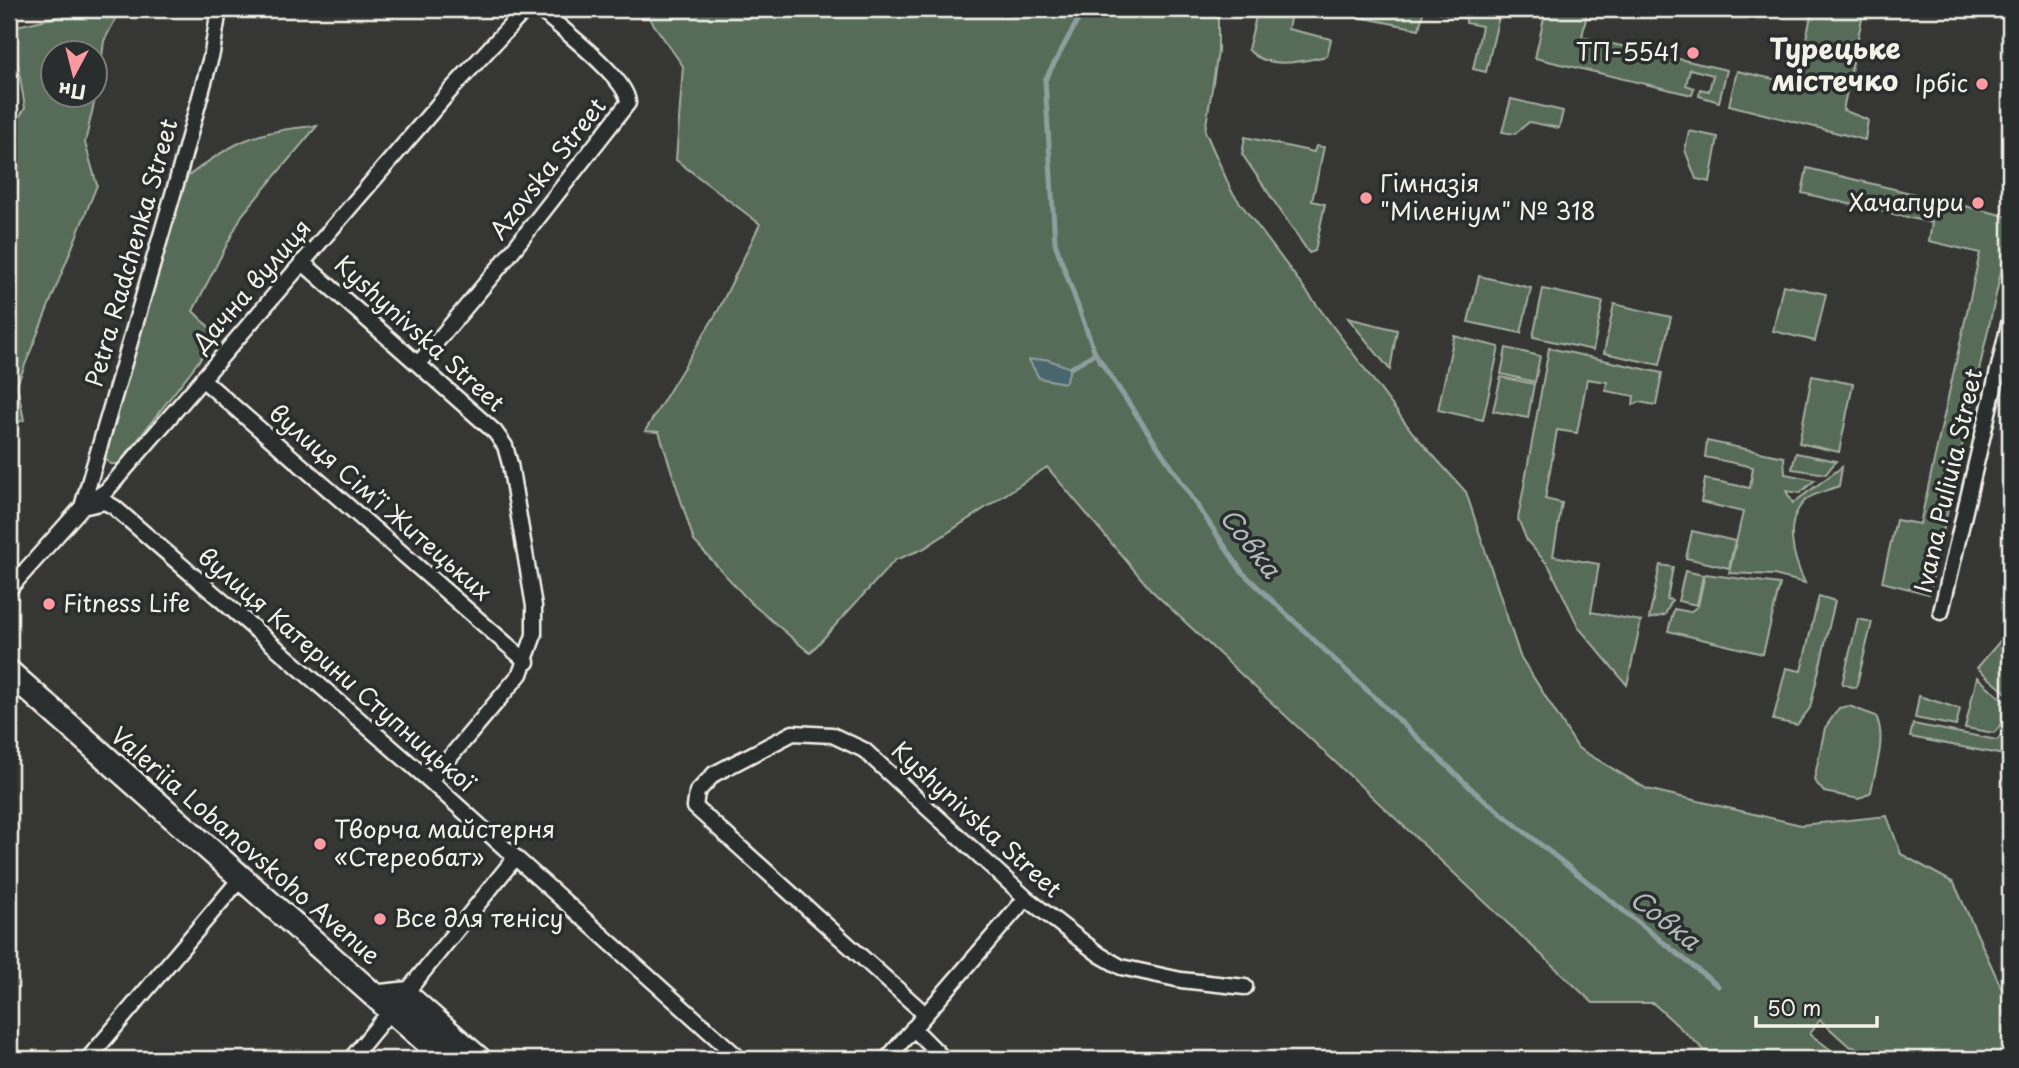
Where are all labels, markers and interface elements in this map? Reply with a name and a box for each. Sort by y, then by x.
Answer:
district label: Турецьке містечко [1769,26,1901,101]
place label: ТП-5541 [1576,33,1679,69]
north arrow [38,38,108,108]
marker: ТП-5541 [1685,45,1701,61]
place label: Ірбіс [1914,64,1968,100]
text: Пн [56,76,87,107]
marker: Ірбіс [1974,76,1990,92]
street label: Azovska Street [479,89,613,246]
street label: Petra Radchenka Street [75,114,186,391]
place label: Гімназія "Міленіум" № 318 [1380,164,1596,228]
place label: Хачапури [1849,183,1964,219]
marker: Гімназія "Міленіум" № 318 [1358,190,1374,206]
marker: Хачапури [1970,195,1986,211]
street label: Дачна вулиця [182,210,319,360]
street label: Kyshynivska Street [327,246,514,419]
street label: Ivana Puliuia Street [1904,365,1990,596]
street label: вулиця Сімʼї Житецьких [262,394,501,609]
water label: Совка [1211,499,1292,586]
street label: вулиця Катерини Ступницької [191,538,485,800]
place label: Fitness Life [63,584,190,620]
marker: Fitness Life [41,596,57,612]
street label: Valeriia Lobanovskoho Avenue [104,717,389,972]
street label: Kyshynivska Street [884,732,1071,905]
place label: Творча майстерня «Стереобат» [334,810,555,874]
marker: Творча майстерня «Стереобат» [312,836,328,852]
water label: Совка [1623,879,1710,959]
place label: Все для тенісу [394,899,563,935]
marker: Все для тенісу [372,911,388,927]
scale bar [1756,984,1877,1028]
text: 50 m [1767,991,1821,1023]

